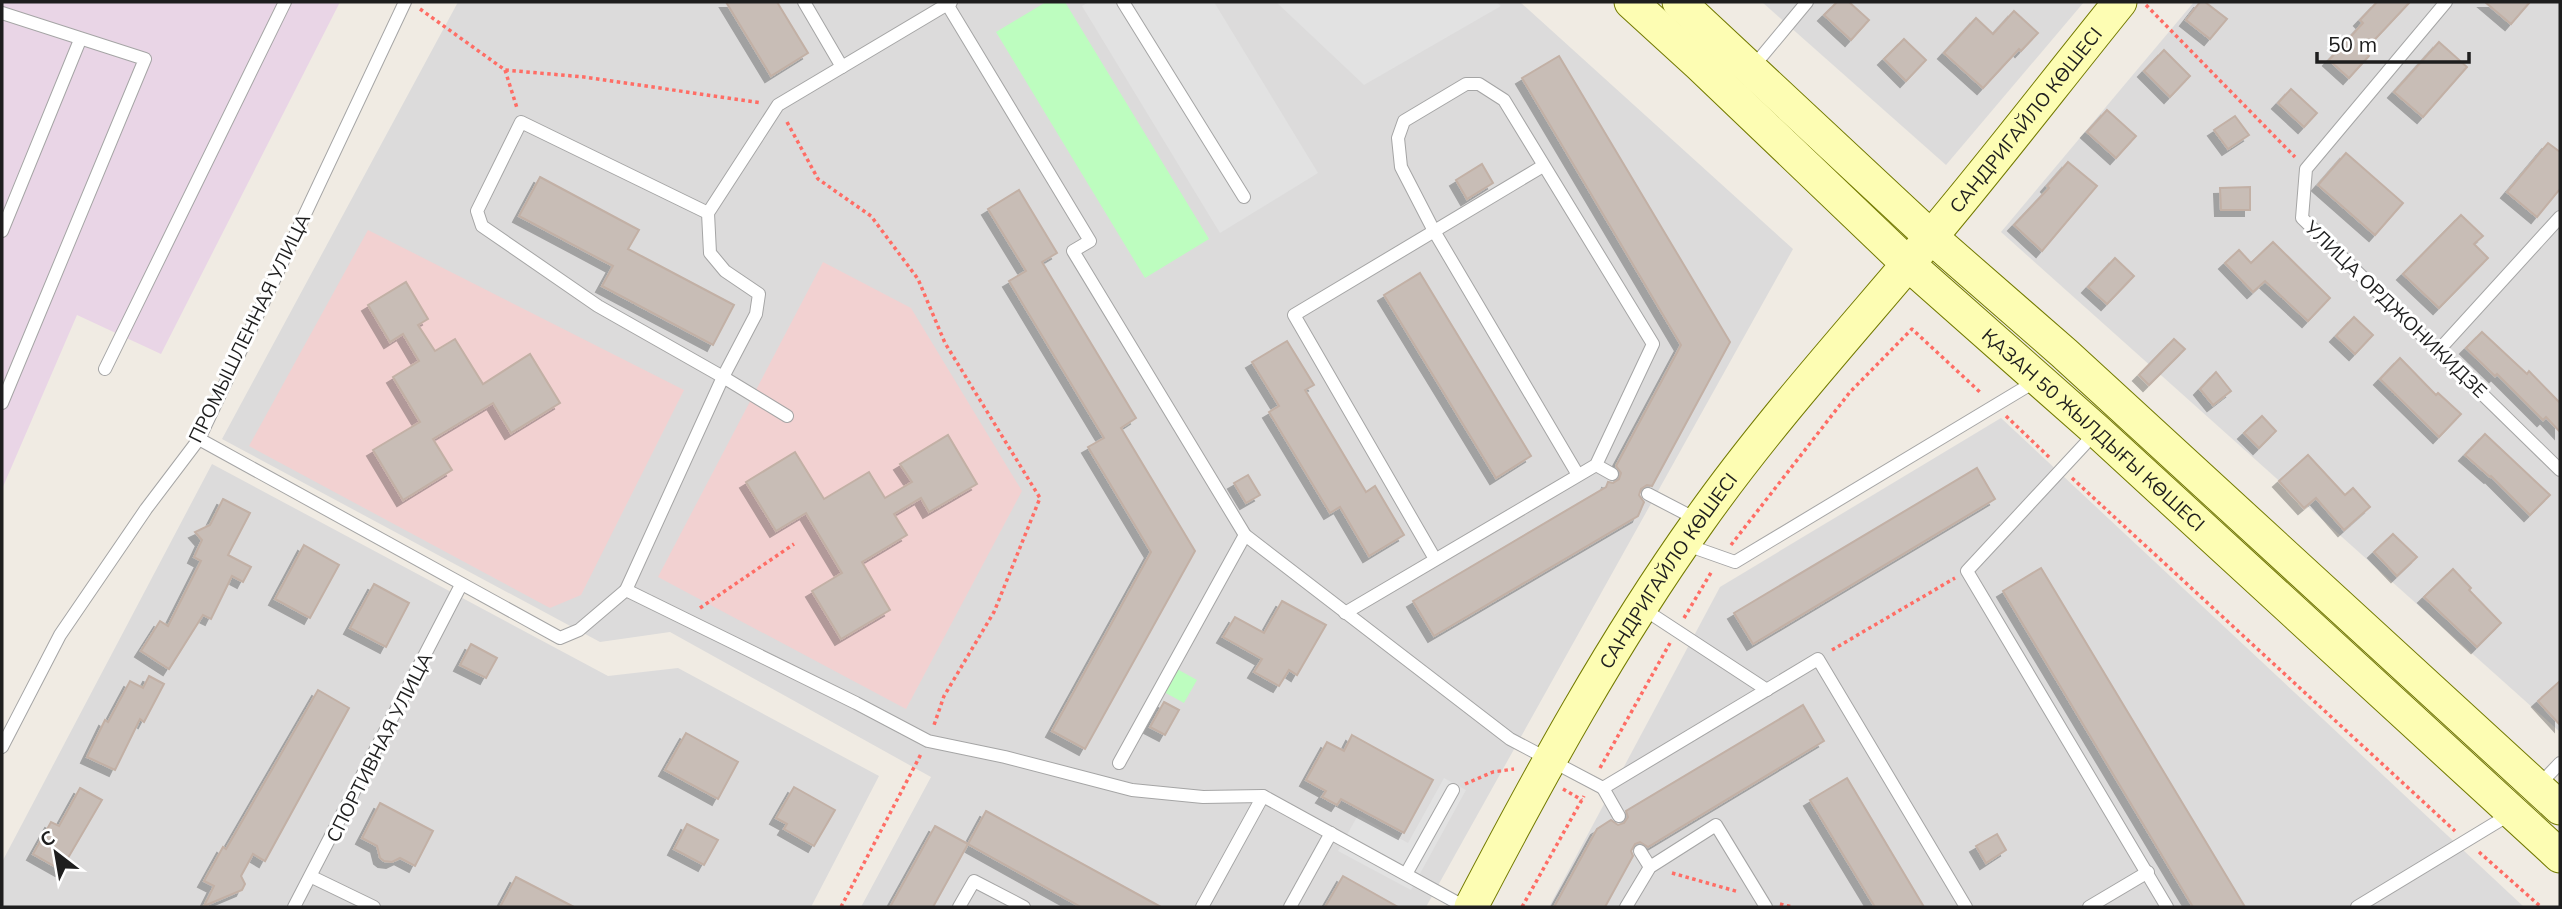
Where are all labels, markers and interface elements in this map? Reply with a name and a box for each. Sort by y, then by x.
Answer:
scale bar [2317,21,2469,65]
street label: САНДРИГАЙЛО КӨШЕСІ [1944,22,2107,218]
text: 50 m [2328,31,2377,57]
street label: ПРОМЫШЛЕННАЯ УЛИЦА [183,209,315,447]
street label: УЛИЦА ОРДЖОНИКИДЗЕ [2299,215,2492,403]
street label: ҚАЗАН 50 ЖЫЛДЫҒЫ КӨШЕСІ [1977,323,2210,536]
street label: САНДРИГАЙЛО КӨШЕСІ [1594,468,1742,673]
street label: СПОРТИВНАЯ УЛИЦА [321,648,437,846]
north arrow [21,818,91,888]
text: С [35,825,59,852]

